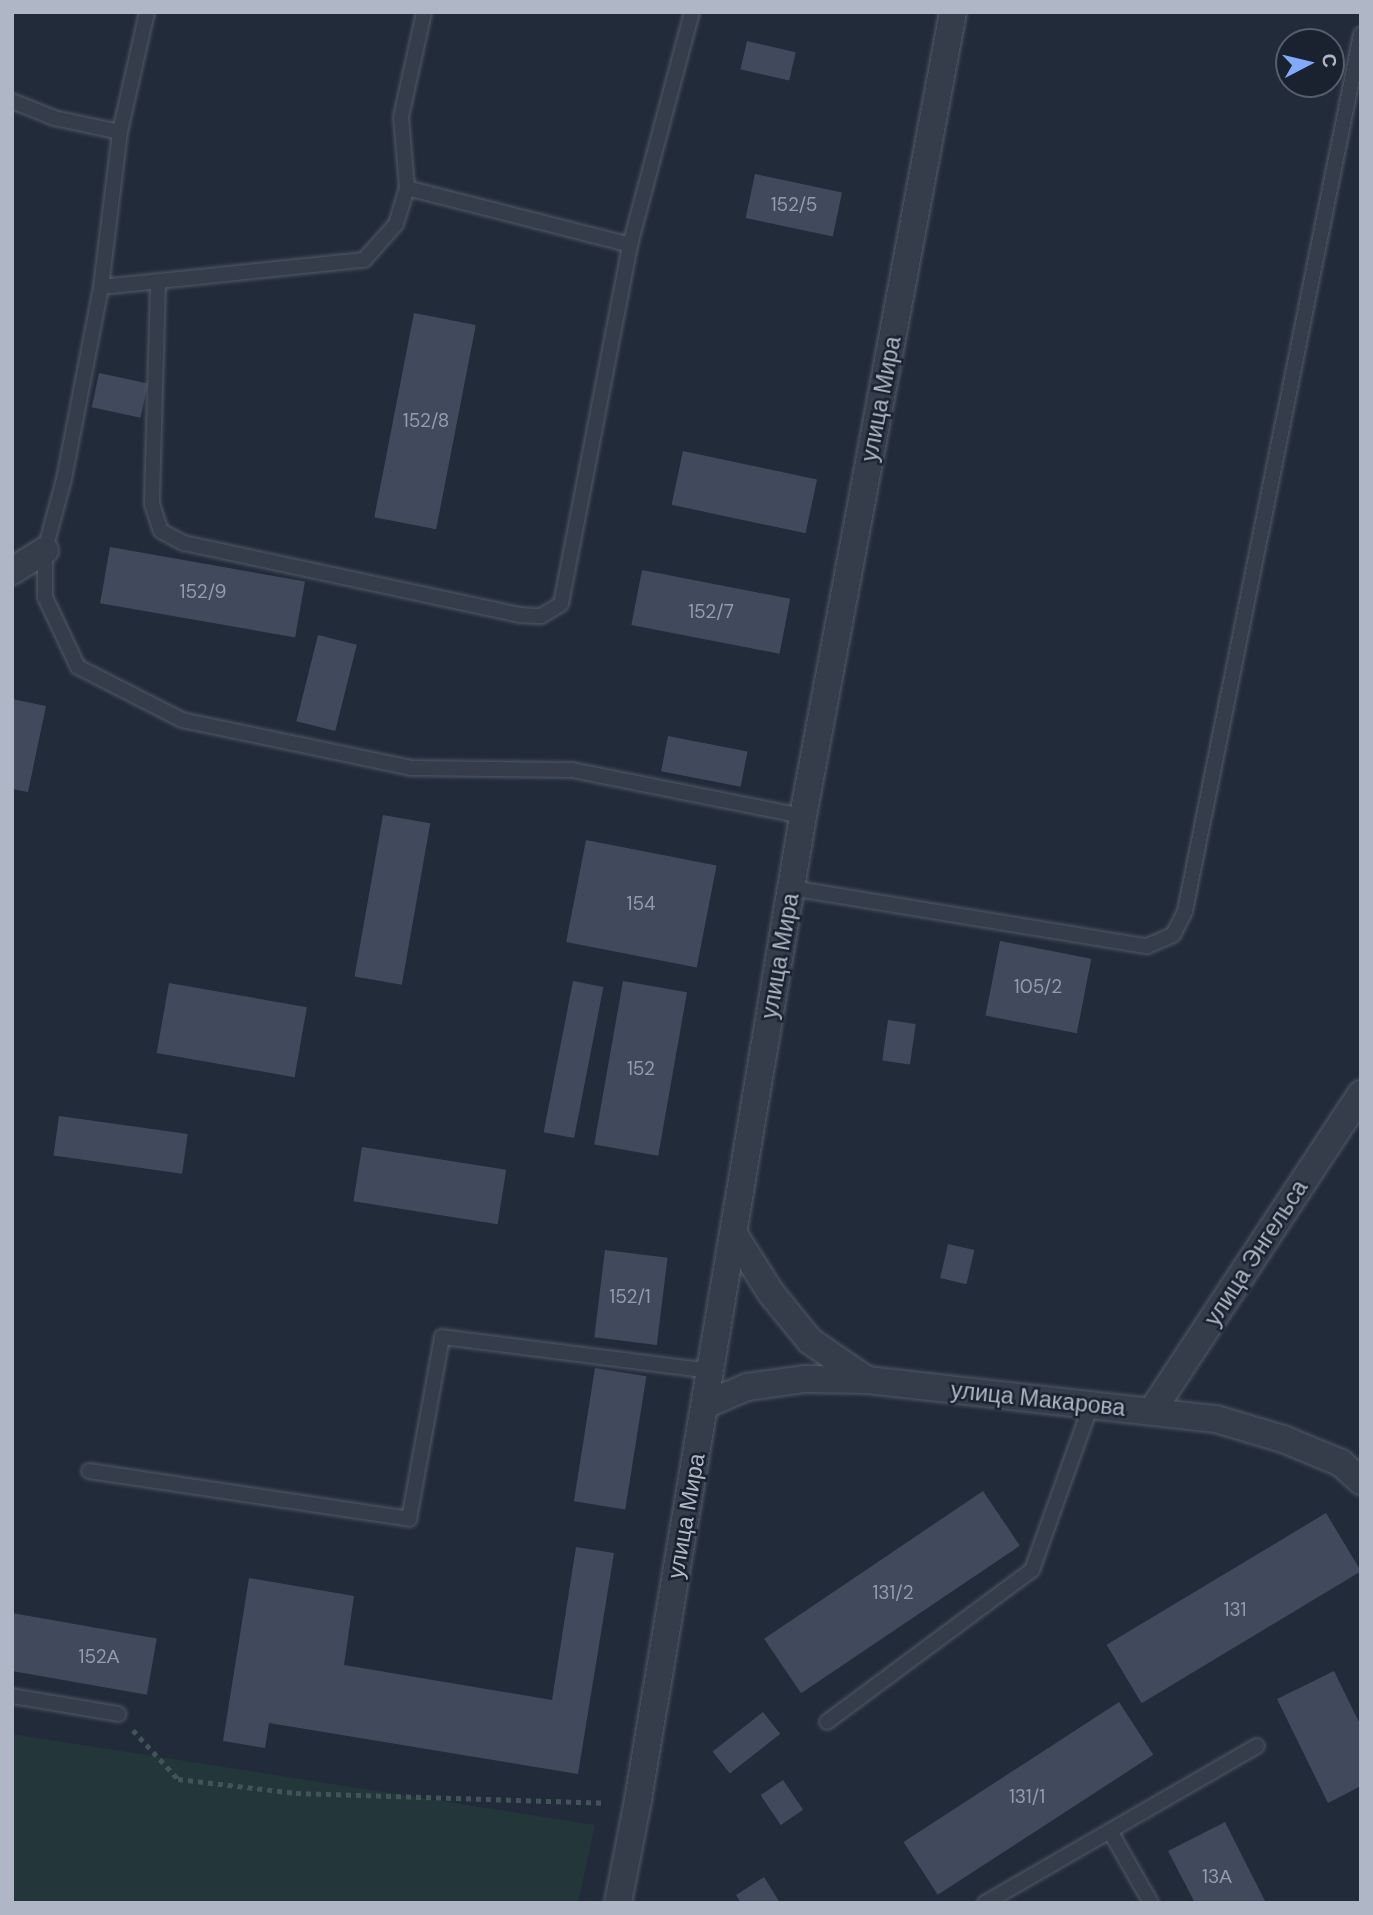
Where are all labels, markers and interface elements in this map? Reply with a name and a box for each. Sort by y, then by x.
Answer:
north arrow [1275,28,1345,98]
text: С [1316,52,1343,69]
house number: 152/5 [771,194,817,216]
street label: улица Мира [855,334,907,464]
house number: 152/8 [403,410,449,432]
house number: 152/9 [180,581,226,603]
house number: 152/7 [688,601,734,623]
street label: улица Мира [755,891,805,1021]
house number: 154 [626,893,656,915]
house number: 105/2 [1014,976,1062,998]
house number: 152 [627,1058,655,1080]
street label: улица Энгельса [1199,1175,1313,1331]
house number: 152/1 [609,1286,651,1308]
street label: улица Макарова [949,1376,1127,1422]
street label: улица Мира [661,1451,711,1581]
house number: 131/2 [872,1582,914,1604]
house number: 131 [1224,1599,1246,1621]
house number: 152А [79,1646,119,1668]
house number: 131/1 [1009,1786,1045,1808]
house number: 13А [1202,1866,1232,1888]

